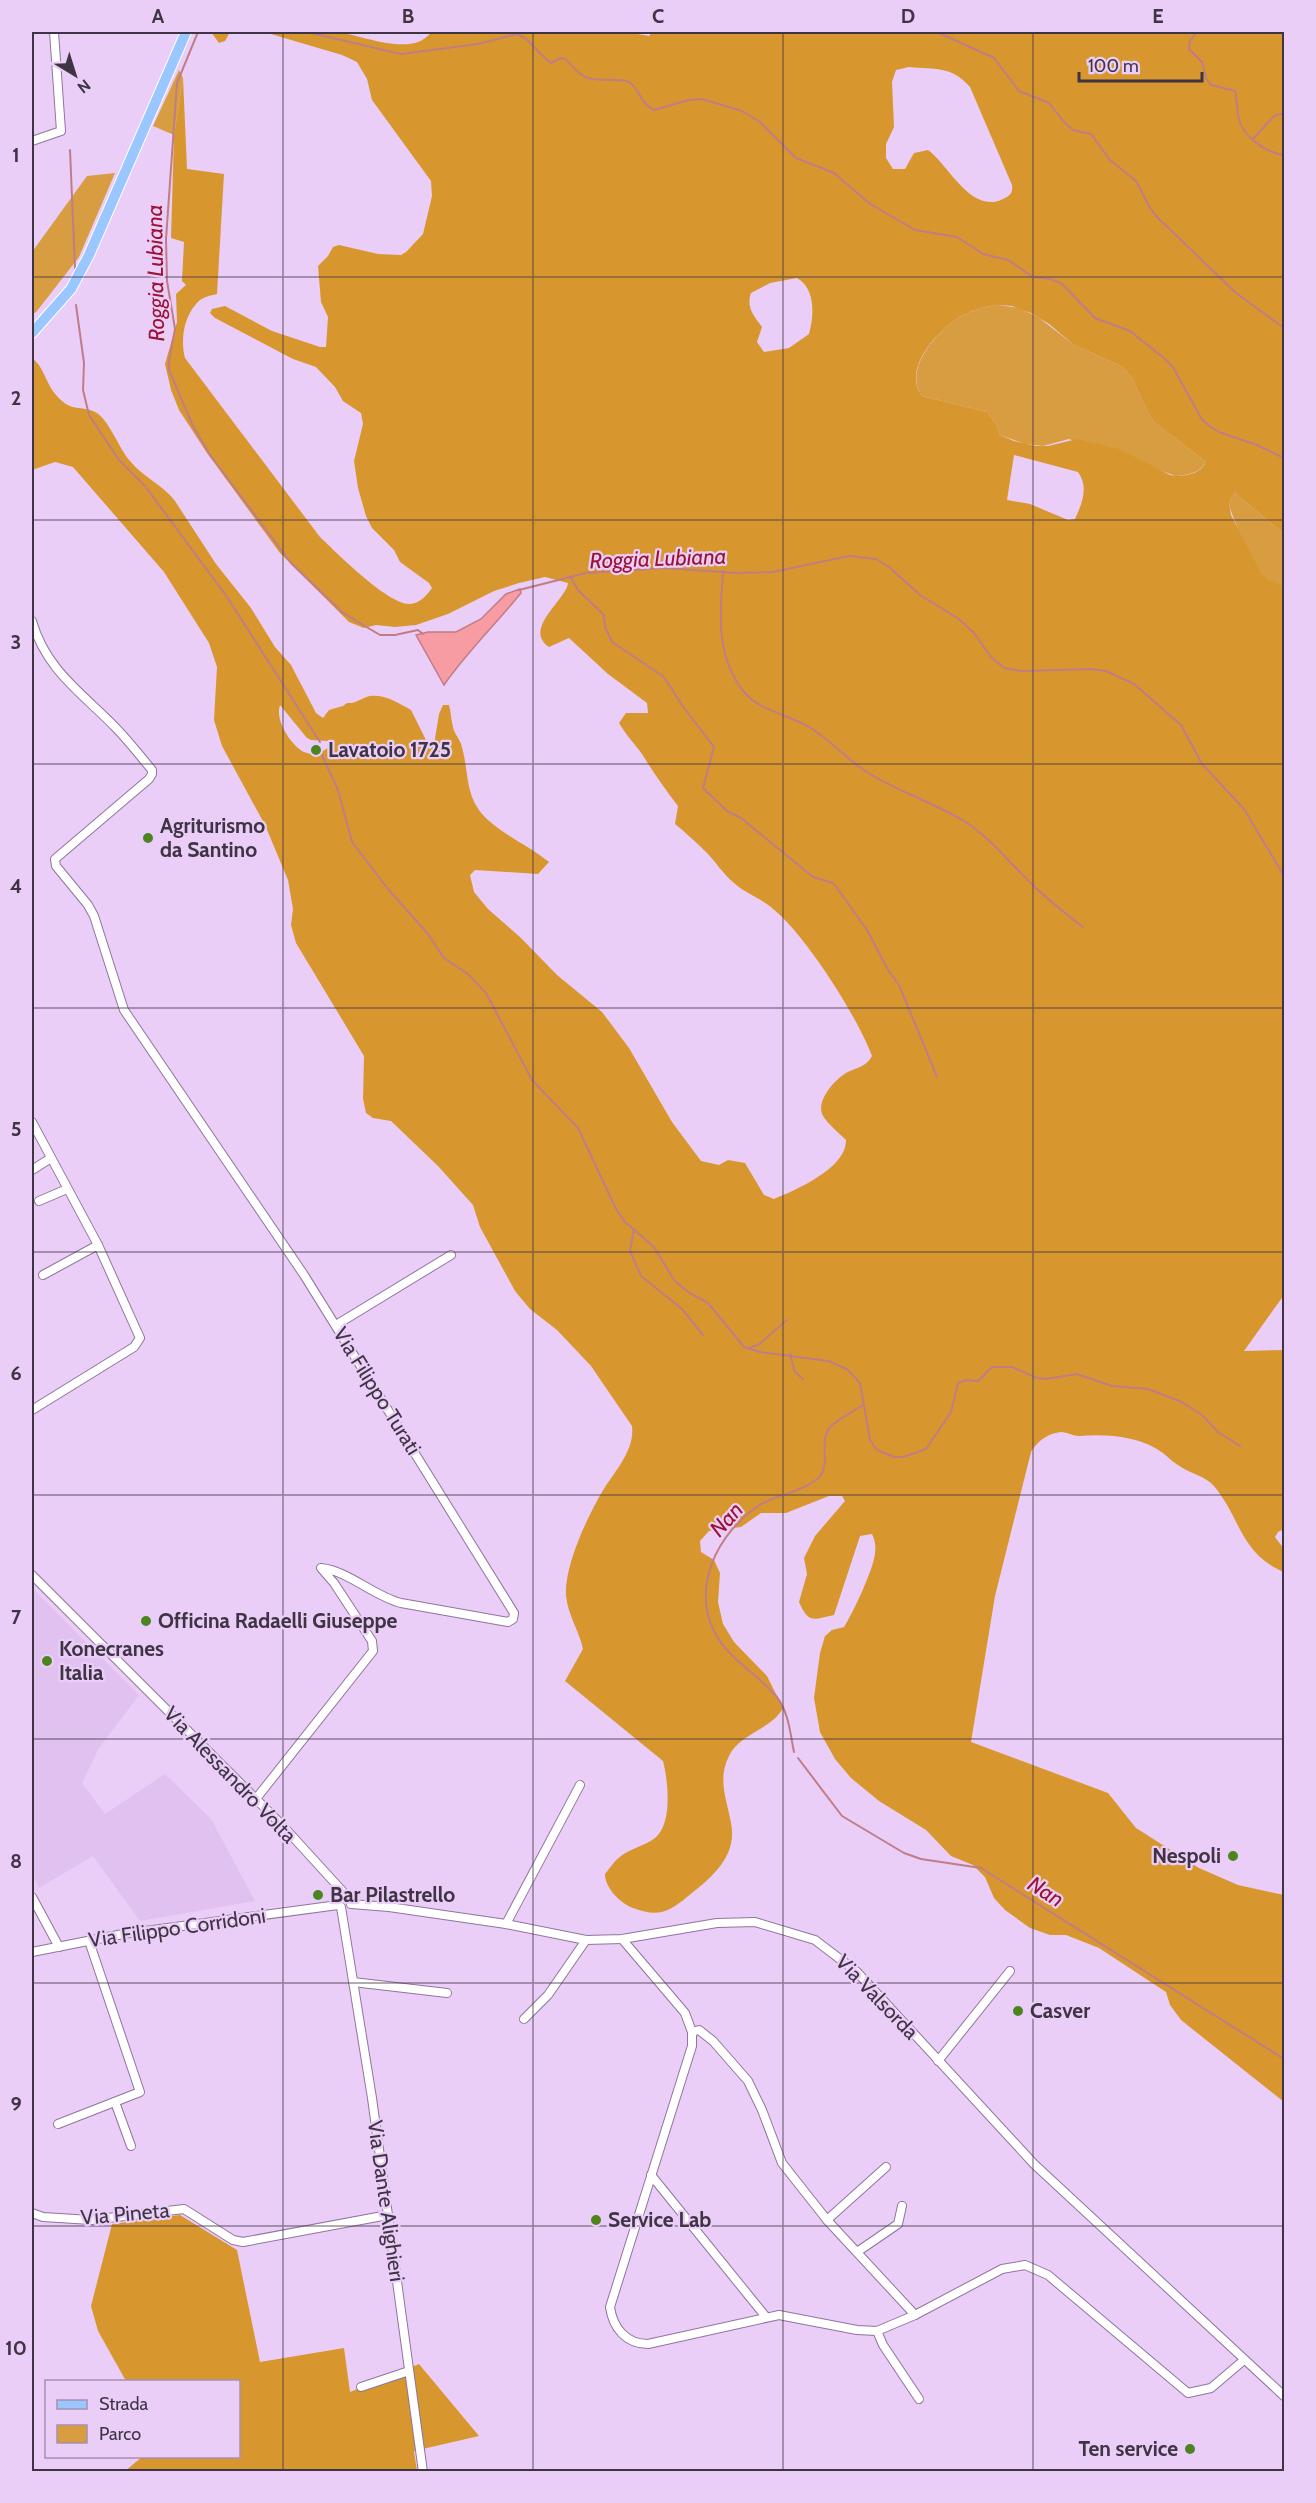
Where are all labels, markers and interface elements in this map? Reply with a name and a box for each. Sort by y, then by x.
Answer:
text: A [152,4,165,28]
text: B [402,4,414,28]
text: C [652,4,664,28]
text: D [901,4,915,28]
text: E [1152,4,1164,28]
north arrow [45,45,105,105]
scale bar [1079,45,1202,83]
text: 100 m [1088,55,1139,77]
text: N [74,75,94,97]
text: 1 [12,143,20,167]
water label: Roggia Lubiana [141,204,170,342]
text: 2 [11,386,21,410]
water label: Roggia Lubiana [589,543,727,574]
text: 3 [11,630,21,654]
place label: Lavatoio 1725 [328,737,451,762]
marker: Lavatoio 1725 [309,743,323,757]
place label: Agriturismo da Santino [160,813,265,862]
marker: Agriturismo da Santino [141,831,155,845]
text: 4 [10,874,22,898]
text: 5 [11,1117,21,1141]
street label: Via Filippo Turati [328,1322,427,1459]
text: 6 [10,1361,22,1385]
water label: Nan [704,1496,749,1542]
text: 7 [11,1605,22,1629]
place label: Officina Radaelli Giuseppe [158,1608,398,1633]
marker: Officina Radaelli Giuseppe [139,1614,153,1628]
place label: Konecranes Italia [59,1636,164,1685]
marker: Konecranes Italia [40,1654,54,1668]
street label: Via Alessandro Volta [159,1701,302,1848]
place label: Nespoli [1152,1843,1221,1868]
text: 8 [10,1849,22,1873]
marker: Nespoli [1226,1849,1240,1863]
water label: Nan [1023,1870,1069,1913]
place label: Bar Pilastrello [330,1882,455,1907]
marker: Bar Pilastrello [311,1888,325,1902]
street label: Via Filippo Corridoni [87,1903,267,1952]
street label: Via Valsorda [831,1949,924,2044]
place label: Casver [1030,1998,1090,2023]
marker: Casver [1011,2004,1025,2018]
text: 9 [10,2092,22,2116]
street label: Via Dante Alighieri [363,2119,410,2283]
street label: Via Pineta [80,2197,170,2230]
place label: Service Lab [608,2207,711,2232]
marker: Service Lab [589,2213,603,2227]
text: 10 [5,2336,27,2360]
legend [45,2380,240,2458]
text: Strada [99,2393,149,2415]
text: Parco [99,2423,141,2445]
place label: Ten service [1078,2436,1178,2461]
marker: Ten service [1183,2442,1197,2456]

